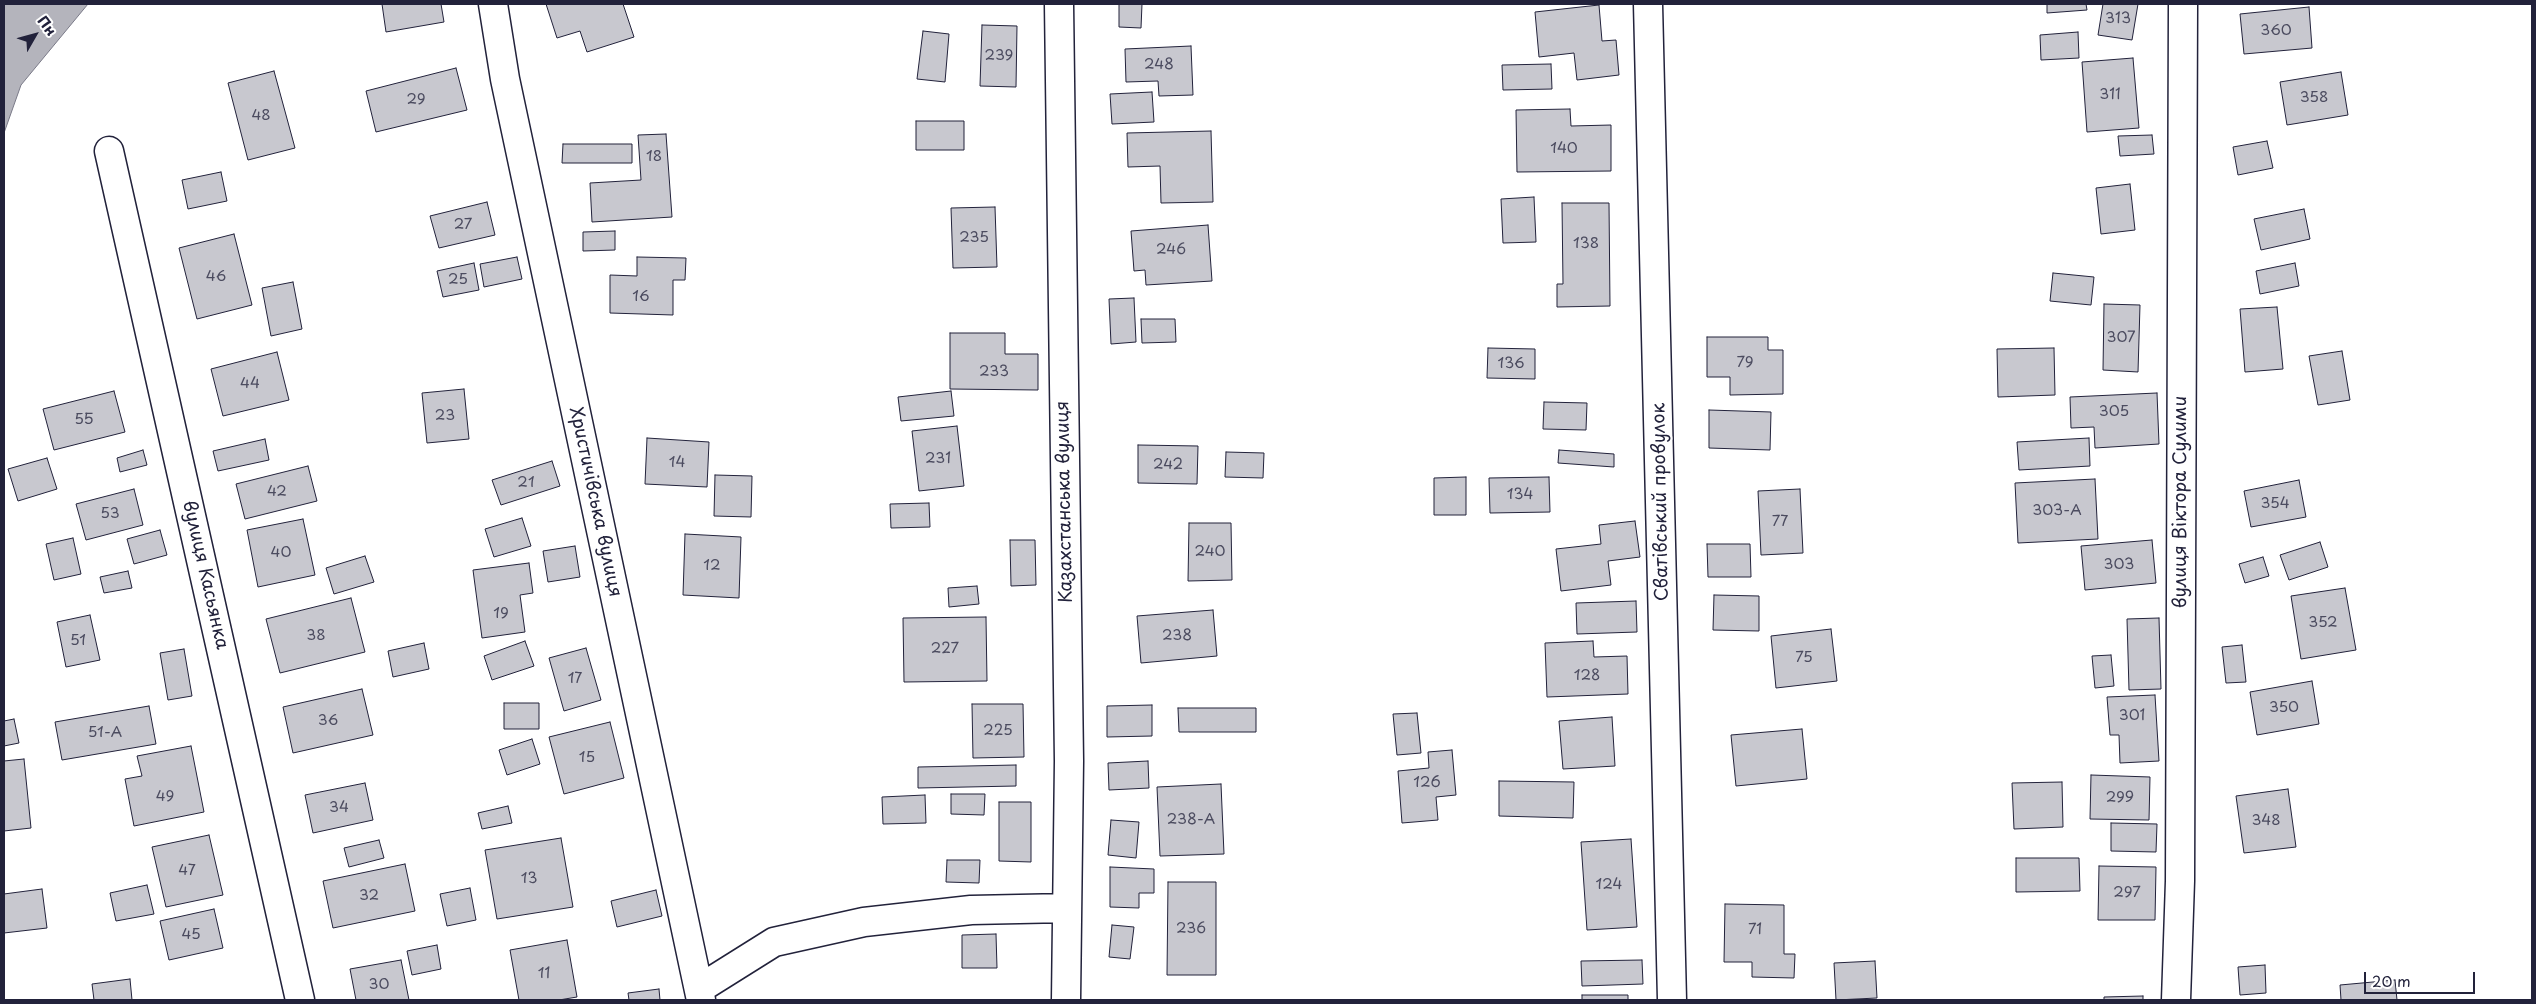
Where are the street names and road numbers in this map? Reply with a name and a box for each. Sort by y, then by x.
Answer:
street label: вулиця Віктора Сулими [2170,396,2192,608]
street label: Казахстанська вулиця [1052,401,1078,603]
street label: Сватівський провулок [1648,403,1674,601]
street label: Христичівська вулиця [564,405,626,599]
street label: вулиця Касьянка [177,499,233,651]

